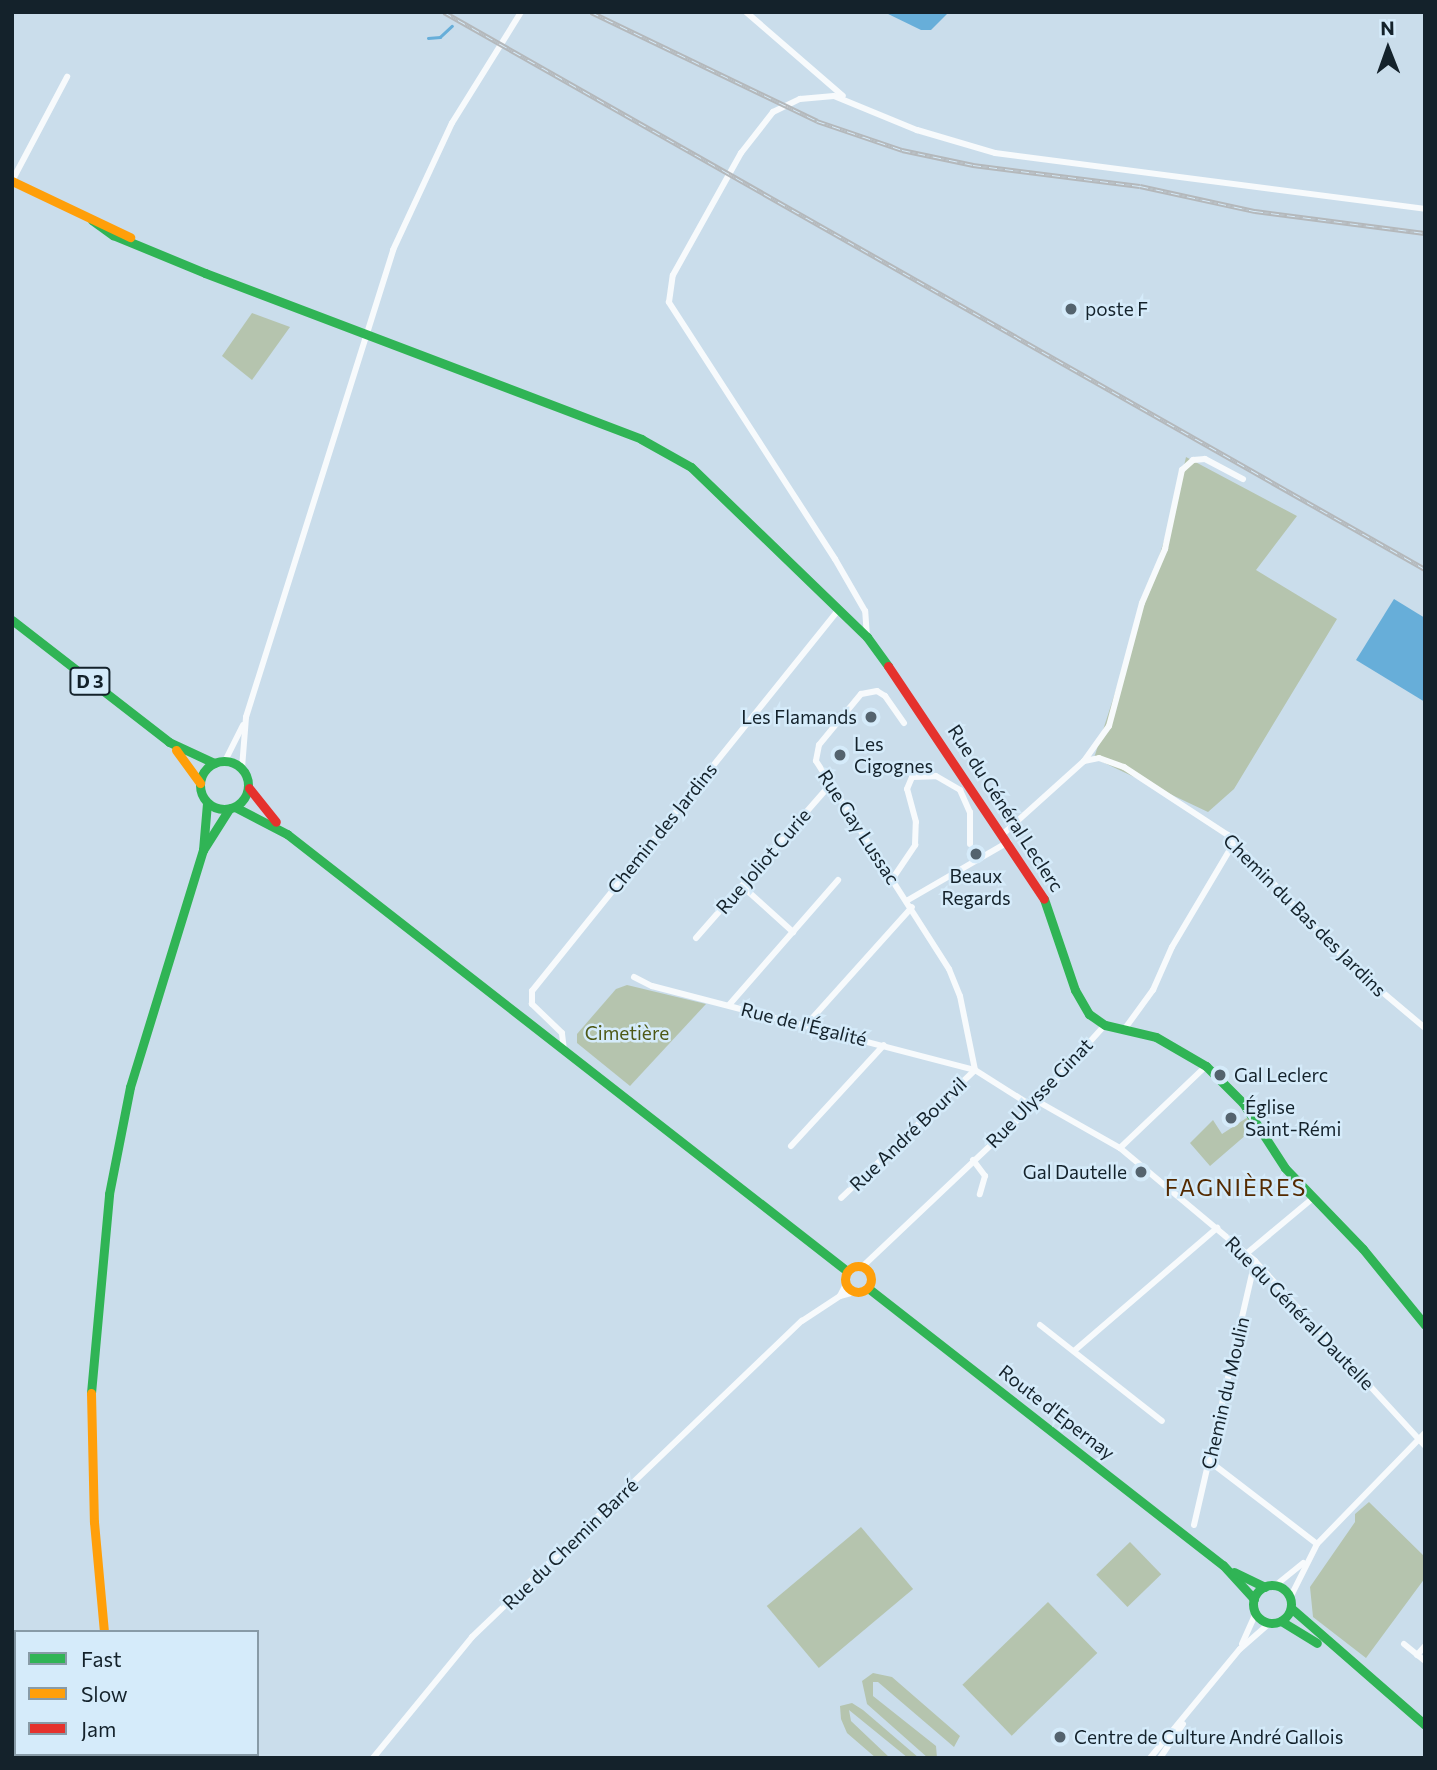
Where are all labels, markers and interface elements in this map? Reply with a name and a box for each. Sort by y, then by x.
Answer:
north arrow [1353,14,1423,84]
text: N [1380,16,1395,39]
place label: poste F [1085,298,1148,320]
marker: poste F [1063,301,1079,317]
road number: D 3 [69,666,111,696]
place label: Les Flamands [741,706,857,728]
marker: Les Flamands [863,709,879,725]
street label: Rue du Général Leclerc [943,720,1069,896]
place label: Les Cigognes [854,733,933,777]
marker: Les Cigognes [832,747,848,763]
street label: Chemin des Jardins [602,758,722,898]
street label: Rue Gay Lussac [813,765,905,889]
street label: Rue Joliot Curie [711,804,815,918]
street label: Chemin du Bas des Jardins [1219,829,1391,1001]
marker: Beaux Regards [968,846,984,862]
place label: Beaux Regards [941,865,1011,909]
street label: Rue de l'Égalité [739,997,869,1051]
park label: Cimetière [585,1022,669,1044]
street label: Rue Ulysse Ginat [981,1033,1097,1153]
place label: Gal Leclerc [1234,1064,1328,1086]
marker: Gal Leclerc [1212,1067,1228,1083]
street label: Rue André Bourvil [845,1072,971,1196]
place label: Église Saint-Rémi [1245,1096,1341,1140]
marker: Église Saint-Rémi [1223,1110,1239,1126]
place label: Gal Dautelle [1023,1161,1127,1183]
marker: Gal Dautelle [1133,1164,1149,1180]
district label: FAGNIÈRES [1166,1173,1306,1201]
street label: Rue du Général Dautelle [1221,1231,1379,1395]
street label: Chemin du Moulin [1196,1315,1254,1471]
street label: Route d'Epernay [995,1360,1119,1464]
street label: Rue du Chemin Barré [498,1474,642,1614]
legend [14,1630,259,1756]
text: Fast [81,1646,122,1671]
text: Slow [81,1681,128,1706]
text: Jam [81,1716,116,1741]
place label: Centre de Culture André Gallois [1074,1726,1343,1748]
marker: Centre de Culture André Gallois [1052,1729,1068,1745]

